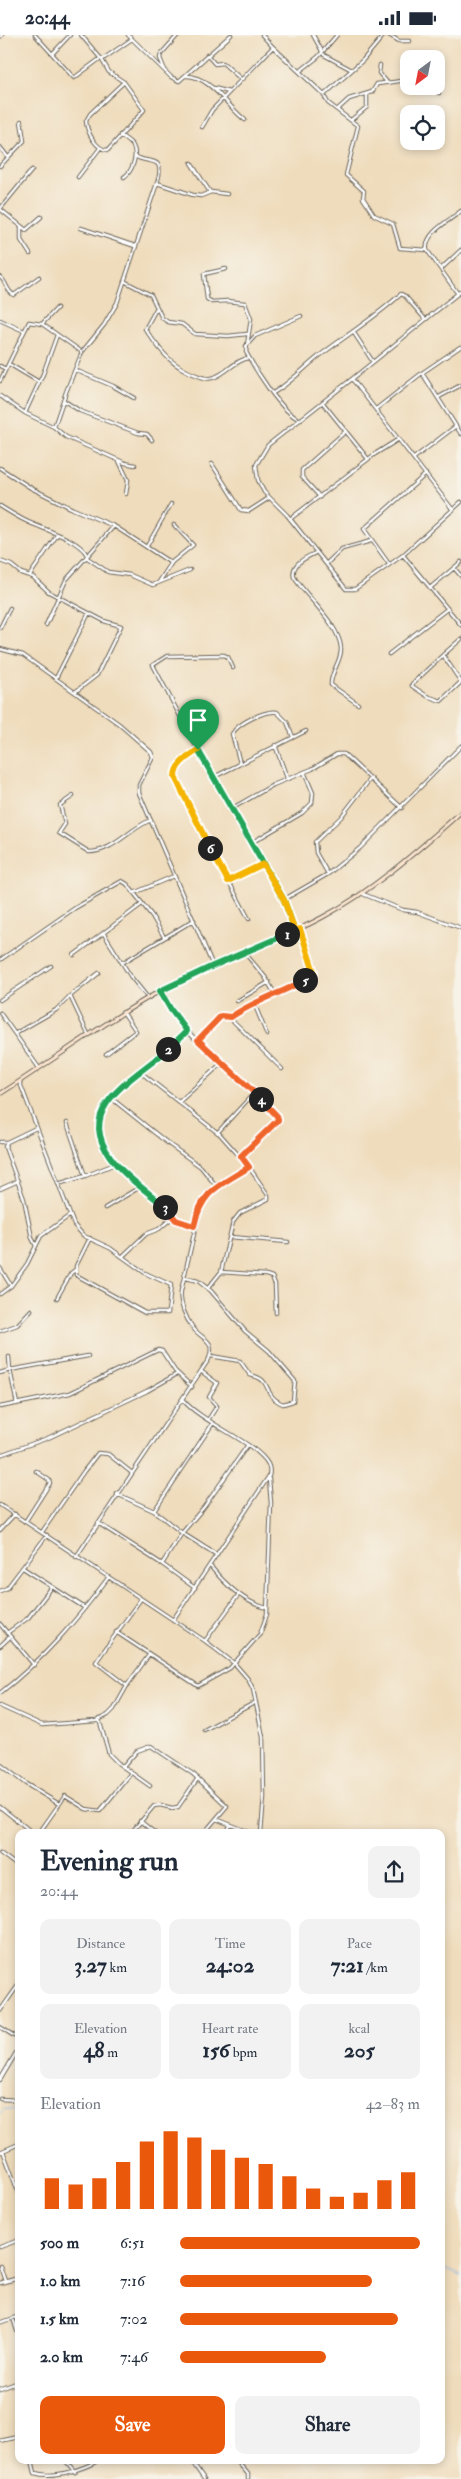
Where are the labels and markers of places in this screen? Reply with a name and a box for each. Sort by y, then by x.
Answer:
pin [177,699,219,750]
pin: 6 [198,835,222,861]
pin: 1 [274,921,300,947]
pin: 5 [292,967,318,993]
pin: 2 [156,1037,180,1061]
pin: 4 [248,1087,274,1111]
pin: 3 [152,1195,178,1219]

